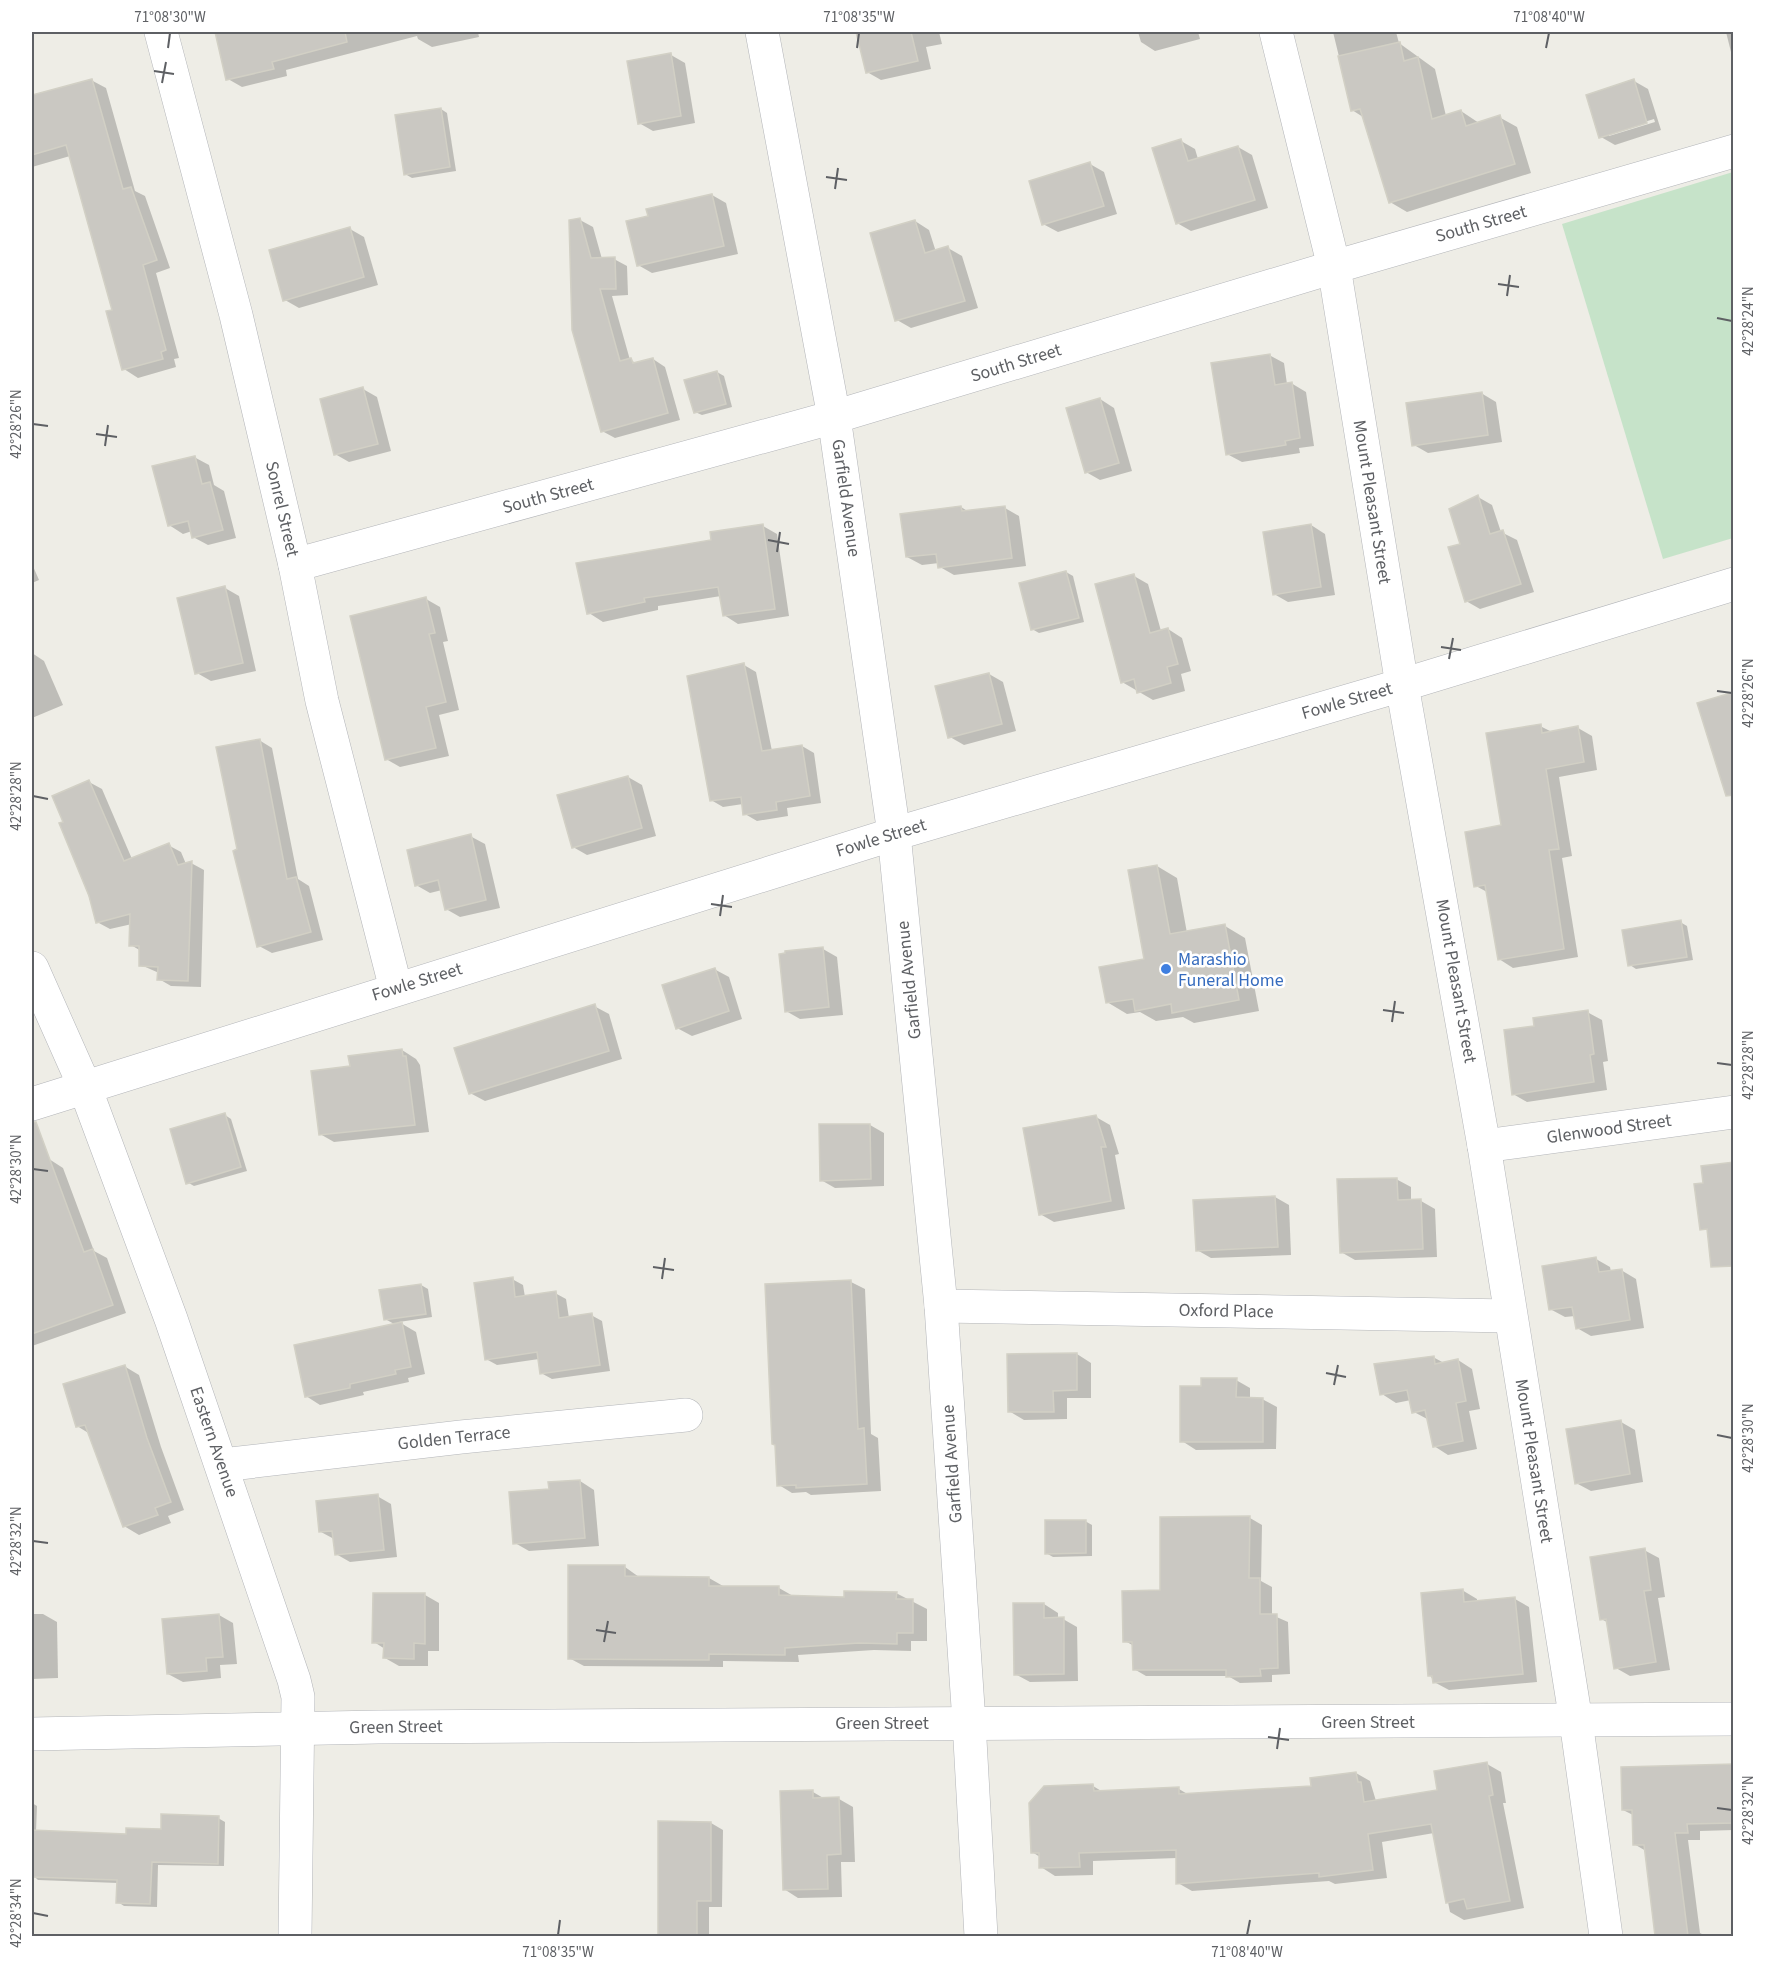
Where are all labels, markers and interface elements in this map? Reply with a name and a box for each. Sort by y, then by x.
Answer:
text: 71°08'30"W [134,7,206,28]
text: 71°08'35"W [823,7,895,28]
text: 71°08'40"W [1513,7,1585,28]
street label: South Street [1433,199,1529,249]
text: 42°28'24"N [1738,286,1759,356]
street label: South Street [968,337,1064,389]
text: 42°28'26"N [6,389,27,459]
street label: Mount Pleasant Street [1347,418,1397,586]
street label: Garfield Avenue [825,437,867,559]
street label: Sonrel Street [259,459,305,559]
street label: South Street [499,472,597,520]
text: 42°28'26"N [1738,658,1759,728]
street label: Fowle Street [1299,676,1395,726]
text: 42°28'28"N [6,761,27,831]
street label: Fowle Street [833,812,929,864]
street label: Mount Pleasant Street [1429,897,1483,1065]
street label: Garfield Avenue [890,920,928,1040]
place label: Marashio Funeral Home [1178,947,1284,993]
street label: Fowle Street [369,956,465,1008]
marker: Marashio Funeral Home [1159,962,1173,976]
text: 42°28'28"N [1738,1030,1759,1100]
street label: Glenwood Street [1545,1108,1673,1150]
text: 42°28'30"N [6,1134,27,1204]
street label: Oxford Place [1178,1298,1274,1324]
street label: Mount Pleasant Street [1509,1377,1559,1545]
street label: Eastern Avenue [183,1383,245,1501]
text: 42°28'30"N [1738,1403,1759,1473]
street label: Garfield Avenue [935,1404,969,1524]
street label: Golden Terrace [396,1420,512,1456]
text: 42°28'32"N [6,1506,27,1576]
street label: Green Street [1321,1710,1415,1735]
street label: Green Street [835,1711,929,1736]
street label: Green Street [349,1714,443,1740]
text: 42°28'32"N [1738,1775,1759,1845]
text: 42°28'34"N [6,1878,27,1948]
text: 71°08'35"W [522,1942,594,1963]
text: 71°08'40"W [1211,1942,1283,1963]

